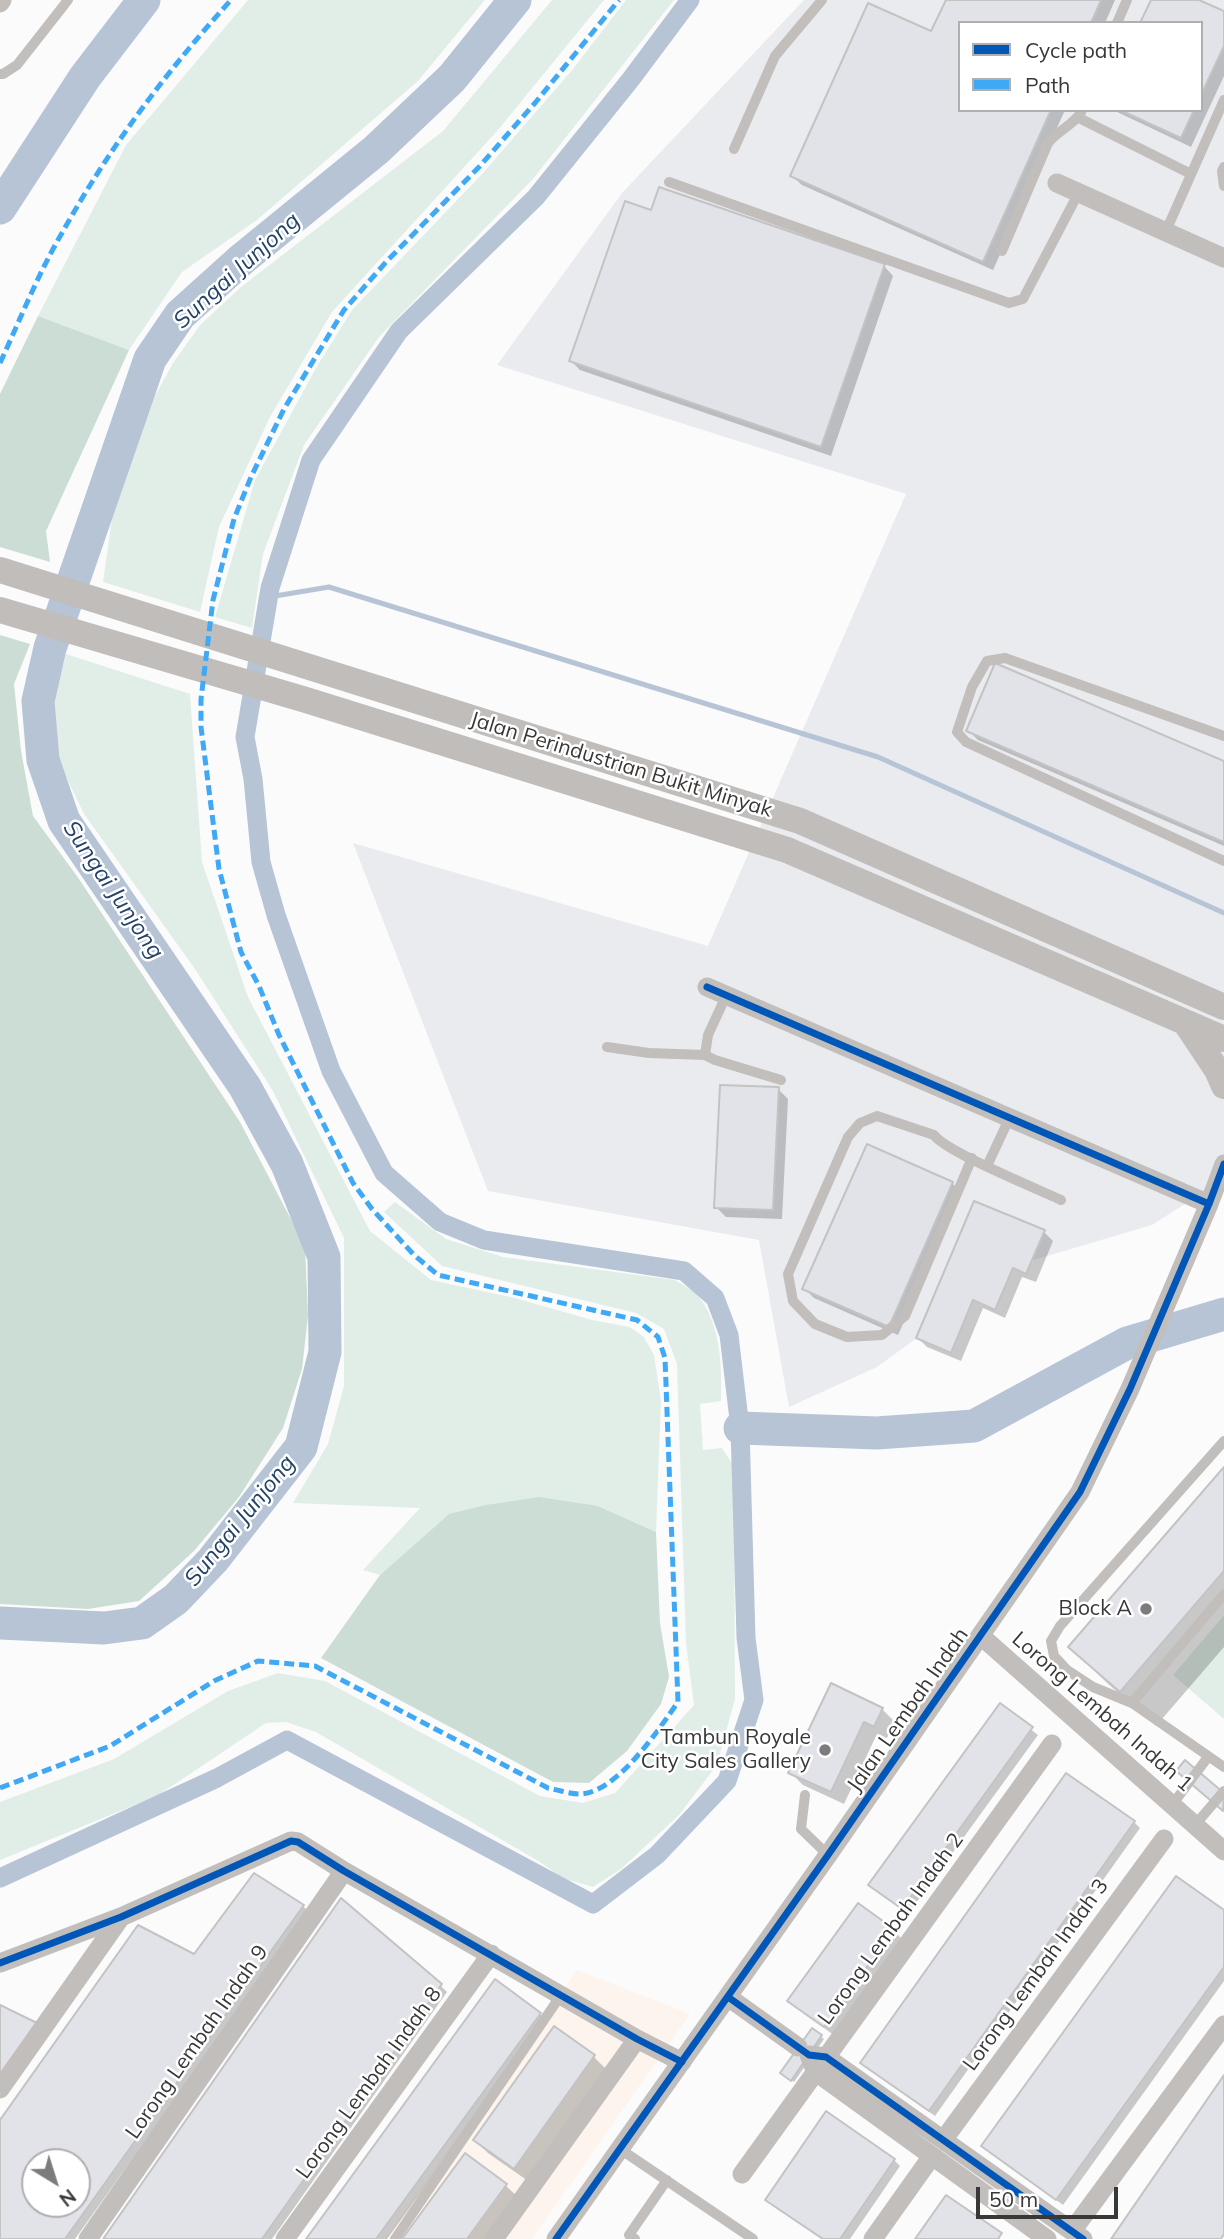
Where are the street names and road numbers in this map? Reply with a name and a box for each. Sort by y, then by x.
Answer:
street label: Jalan Perindustrian Bukit Minyak [467,707,775,823]
street label: Jalan Lembah Indah [842,1623,974,1797]
street label: Lorong Lembah Indah 1 [1007,1627,1197,1797]
street label: Lorong Lembah Indah 2 [813,1828,969,2030]
street label: Lorong Lembah Indah 3 [958,1874,1114,2076]
street label: Lorong Lembah Indah 9 [120,1940,274,2144]
street label: Lorong Lembah Indah 8 [291,1982,447,2184]

